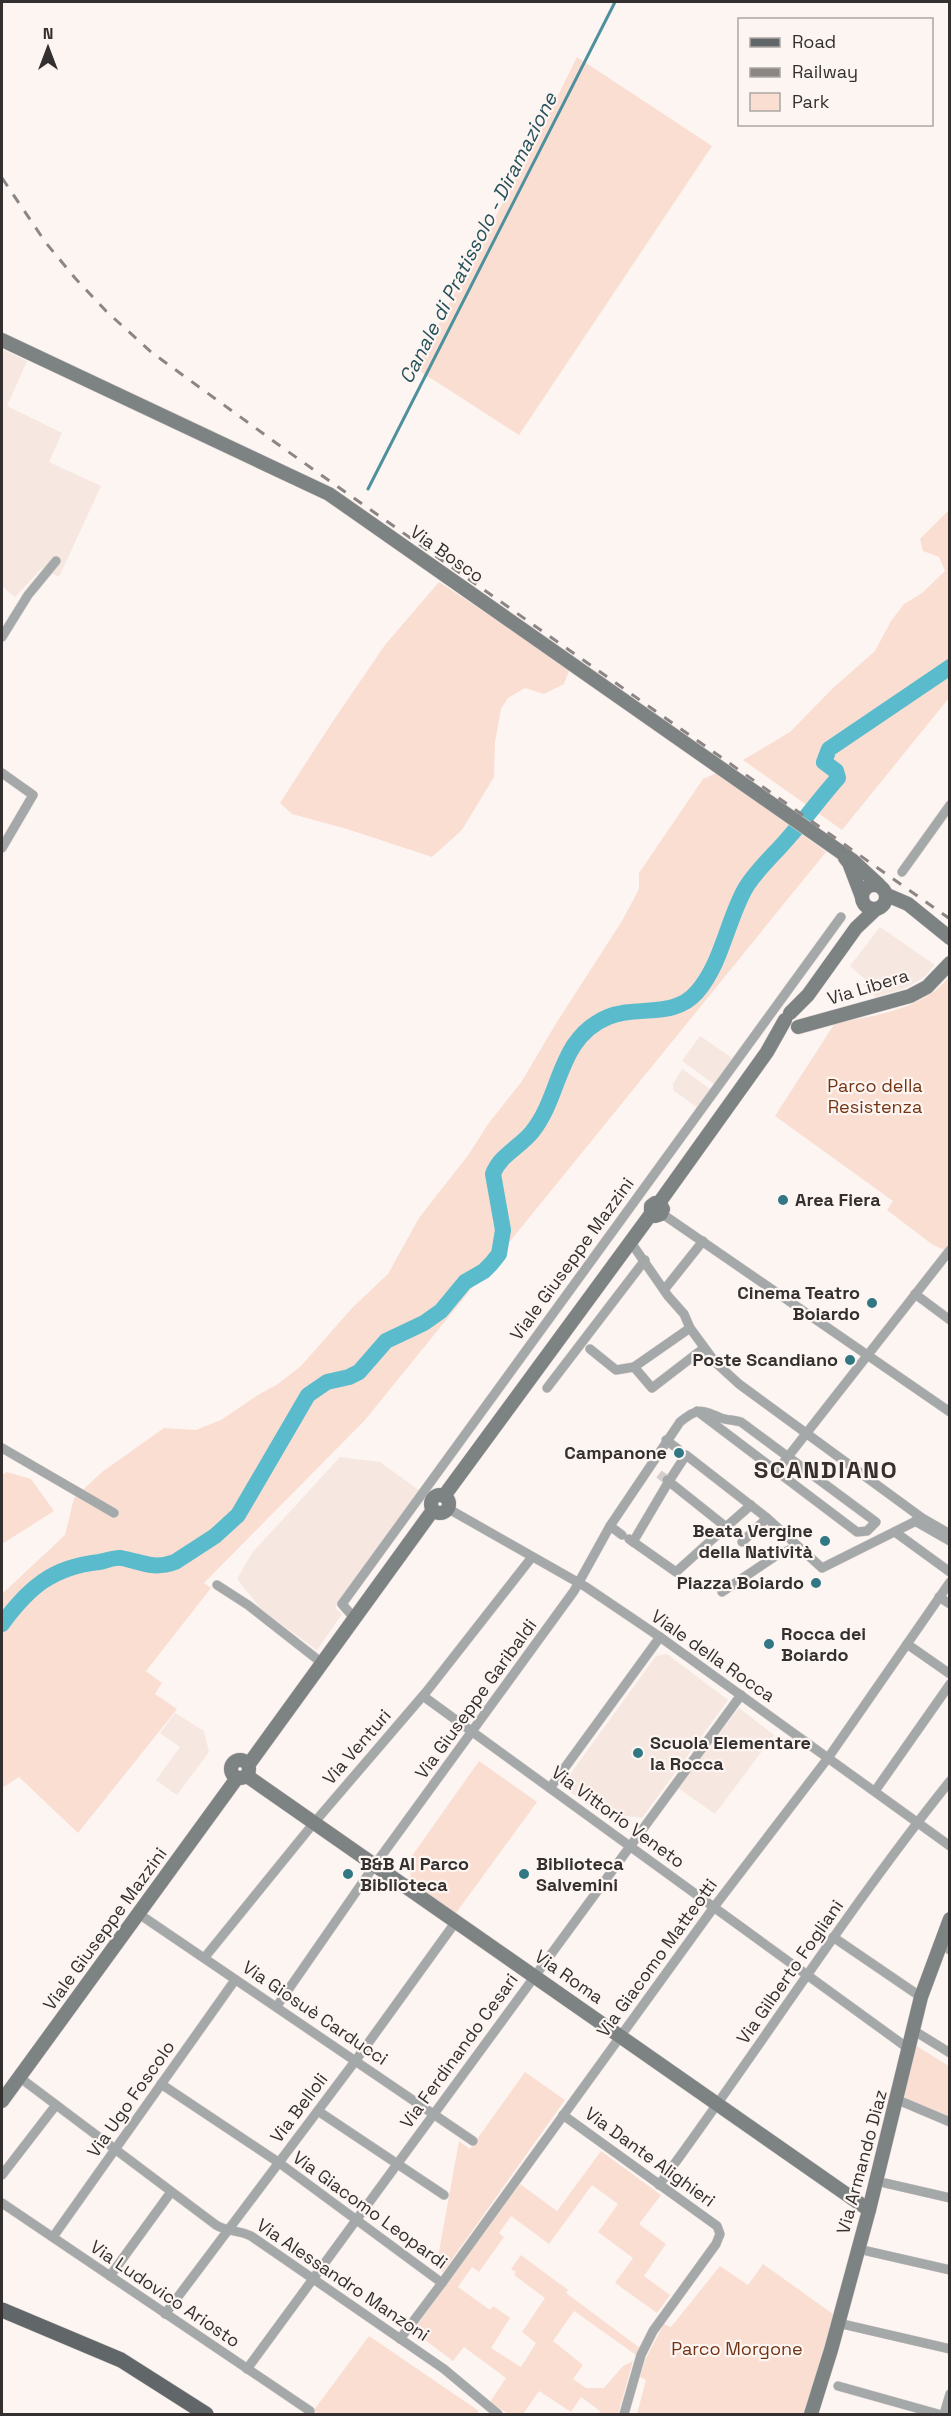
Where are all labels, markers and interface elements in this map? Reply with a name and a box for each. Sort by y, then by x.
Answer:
north arrow [18,18,78,78]
legend [738,18,933,126]
text: N [43,23,53,44]
text: Road [792,30,836,53]
text: Railway [792,60,858,83]
water label: Canale di Pratissolo - Diramazione [393,87,564,388]
text: Park [792,90,830,113]
street label: Via Bosco [406,520,489,587]
street label: Via Libera [824,963,911,1010]
park label: Parco della Resistenza [827,1074,923,1118]
street label: Viale Giuseppe Mazzini [505,1173,639,1345]
place label: Area Fiera [795,1188,881,1211]
marker: Area Fiera [776,1193,790,1207]
place label: Cinema Teatro Boiardo [737,1281,860,1325]
marker: Cinema Teatro Boiardo [865,1296,879,1310]
place label: Poste Scandiano [693,1348,838,1371]
marker: Poste Scandiano [843,1353,857,1367]
place label: Campanone [564,1441,667,1464]
marker: Campanone [672,1446,686,1460]
district label: SCANDIANO [754,1454,898,1485]
place label: Beata Vergine della Natività [692,1519,814,1563]
marker: Beata Vergine della Natività [818,1534,832,1548]
place label: Piazza Boiardo [677,1571,804,1594]
marker: Piazza Boiardo [809,1576,823,1590]
street label: Viale della Rocca [647,1604,780,1707]
street label: Via Giuseppe Garibaldi [410,1614,541,1783]
place label: Rocca dei Boiardo [781,1622,866,1666]
marker: Rocca dei Boiardo [762,1637,776,1651]
street label: Via Venturi [318,1704,396,1789]
place label: Scuola Elementare la Rocca [650,1731,811,1775]
marker: Scuola Elementare la Rocca [631,1746,645,1760]
street label: Via Vittorio Veneto [547,1760,689,1873]
street label: Viale Giuseppe Mazzini [38,1843,172,2015]
place label: B&B Al Parco Biblioteca [360,1852,469,1896]
place label: Biblioteca Salvemini [536,1852,624,1896]
marker: B&B Al Parco Biblioteca [341,1867,355,1881]
marker: Biblioteca Salvemini [517,1867,531,1881]
street label: Via Giacomo Matteotti [591,1874,722,2041]
street label: Via Gilberto Fogliani [731,1895,848,2048]
street label: Via Roma [530,1945,608,2009]
street label: Via Giosuè Carducci [238,1955,392,2070]
street label: Via Ferdinando Cesari [395,1969,523,2133]
street label: Via Ugo Foscolo [82,2036,179,2162]
street label: Via Belloli [265,2068,332,2147]
street label: Via Armando Diaz [831,2087,892,2237]
street label: Via Dante Alighieri [581,2102,720,2212]
street label: Via Giacomo Leopardi [288,2146,452,2274]
street label: Via Alessandro Manzoni [253,2213,434,2346]
street label: Via Ludovico Ariosto [86,2235,245,2352]
park label: Parco Morgone [671,2337,803,2360]

